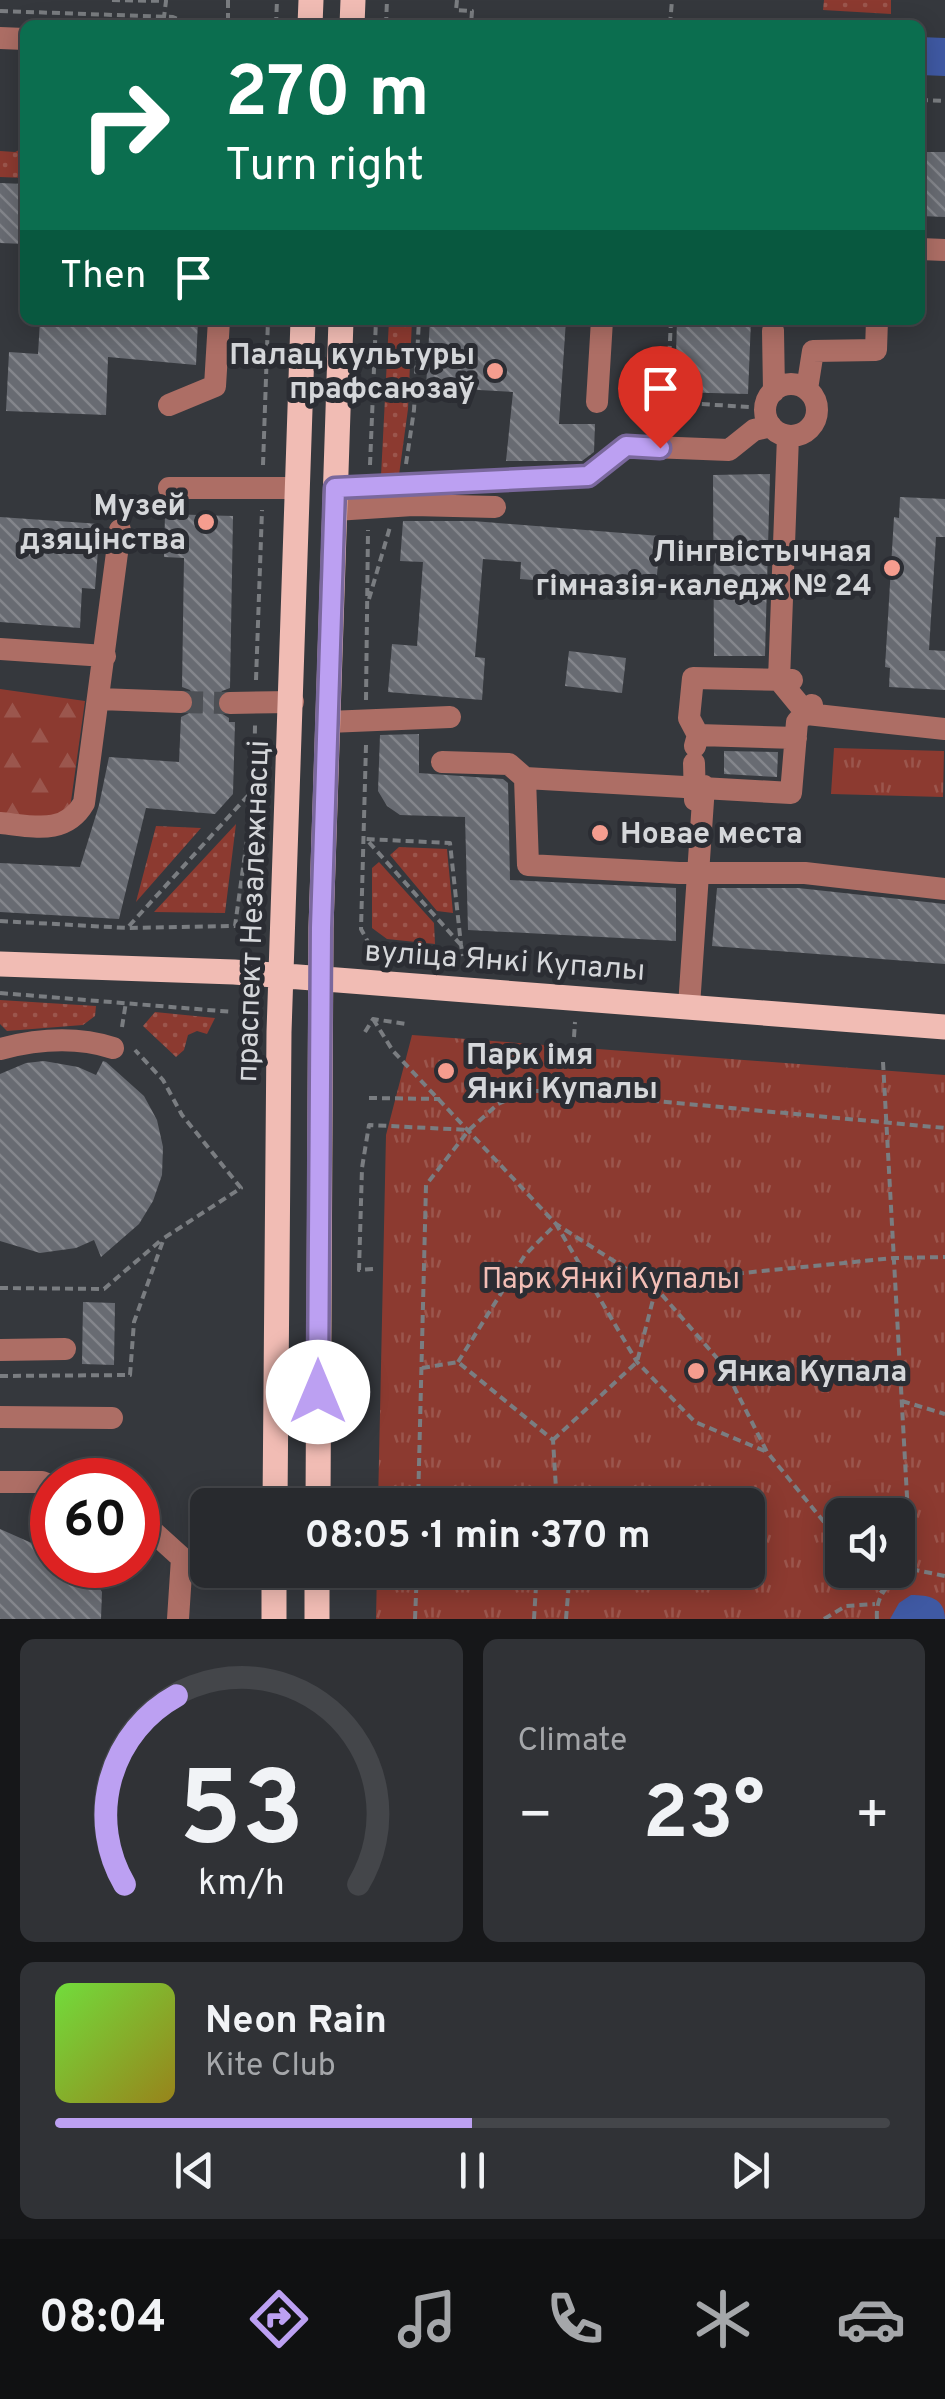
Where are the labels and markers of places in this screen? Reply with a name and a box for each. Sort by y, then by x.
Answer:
place label: Палац культуры прафсаюзаў [229,338,475,409]
pin [618,346,703,449]
marker: Палац культуры прафсаюзаў [484,360,506,382]
place label: Музей дзяцінства [20,489,186,560]
marker: Музей дзяцінства [195,511,217,533]
place label: Лінгвістычная гімназія-каледж № 24 [536,535,872,606]
marker: Лінгвістычная гімназія-каледж № 24 [881,557,903,579]
place label: Новае места [620,817,803,854]
marker: Новае места [589,822,611,844]
place label: Парк імя Янкі Купалы [466,1038,658,1109]
marker: Парк імя Янкі Купалы [435,1060,457,1082]
place label: Янка Купала [716,1355,907,1392]
marker: Янка Купала [685,1360,707,1382]

